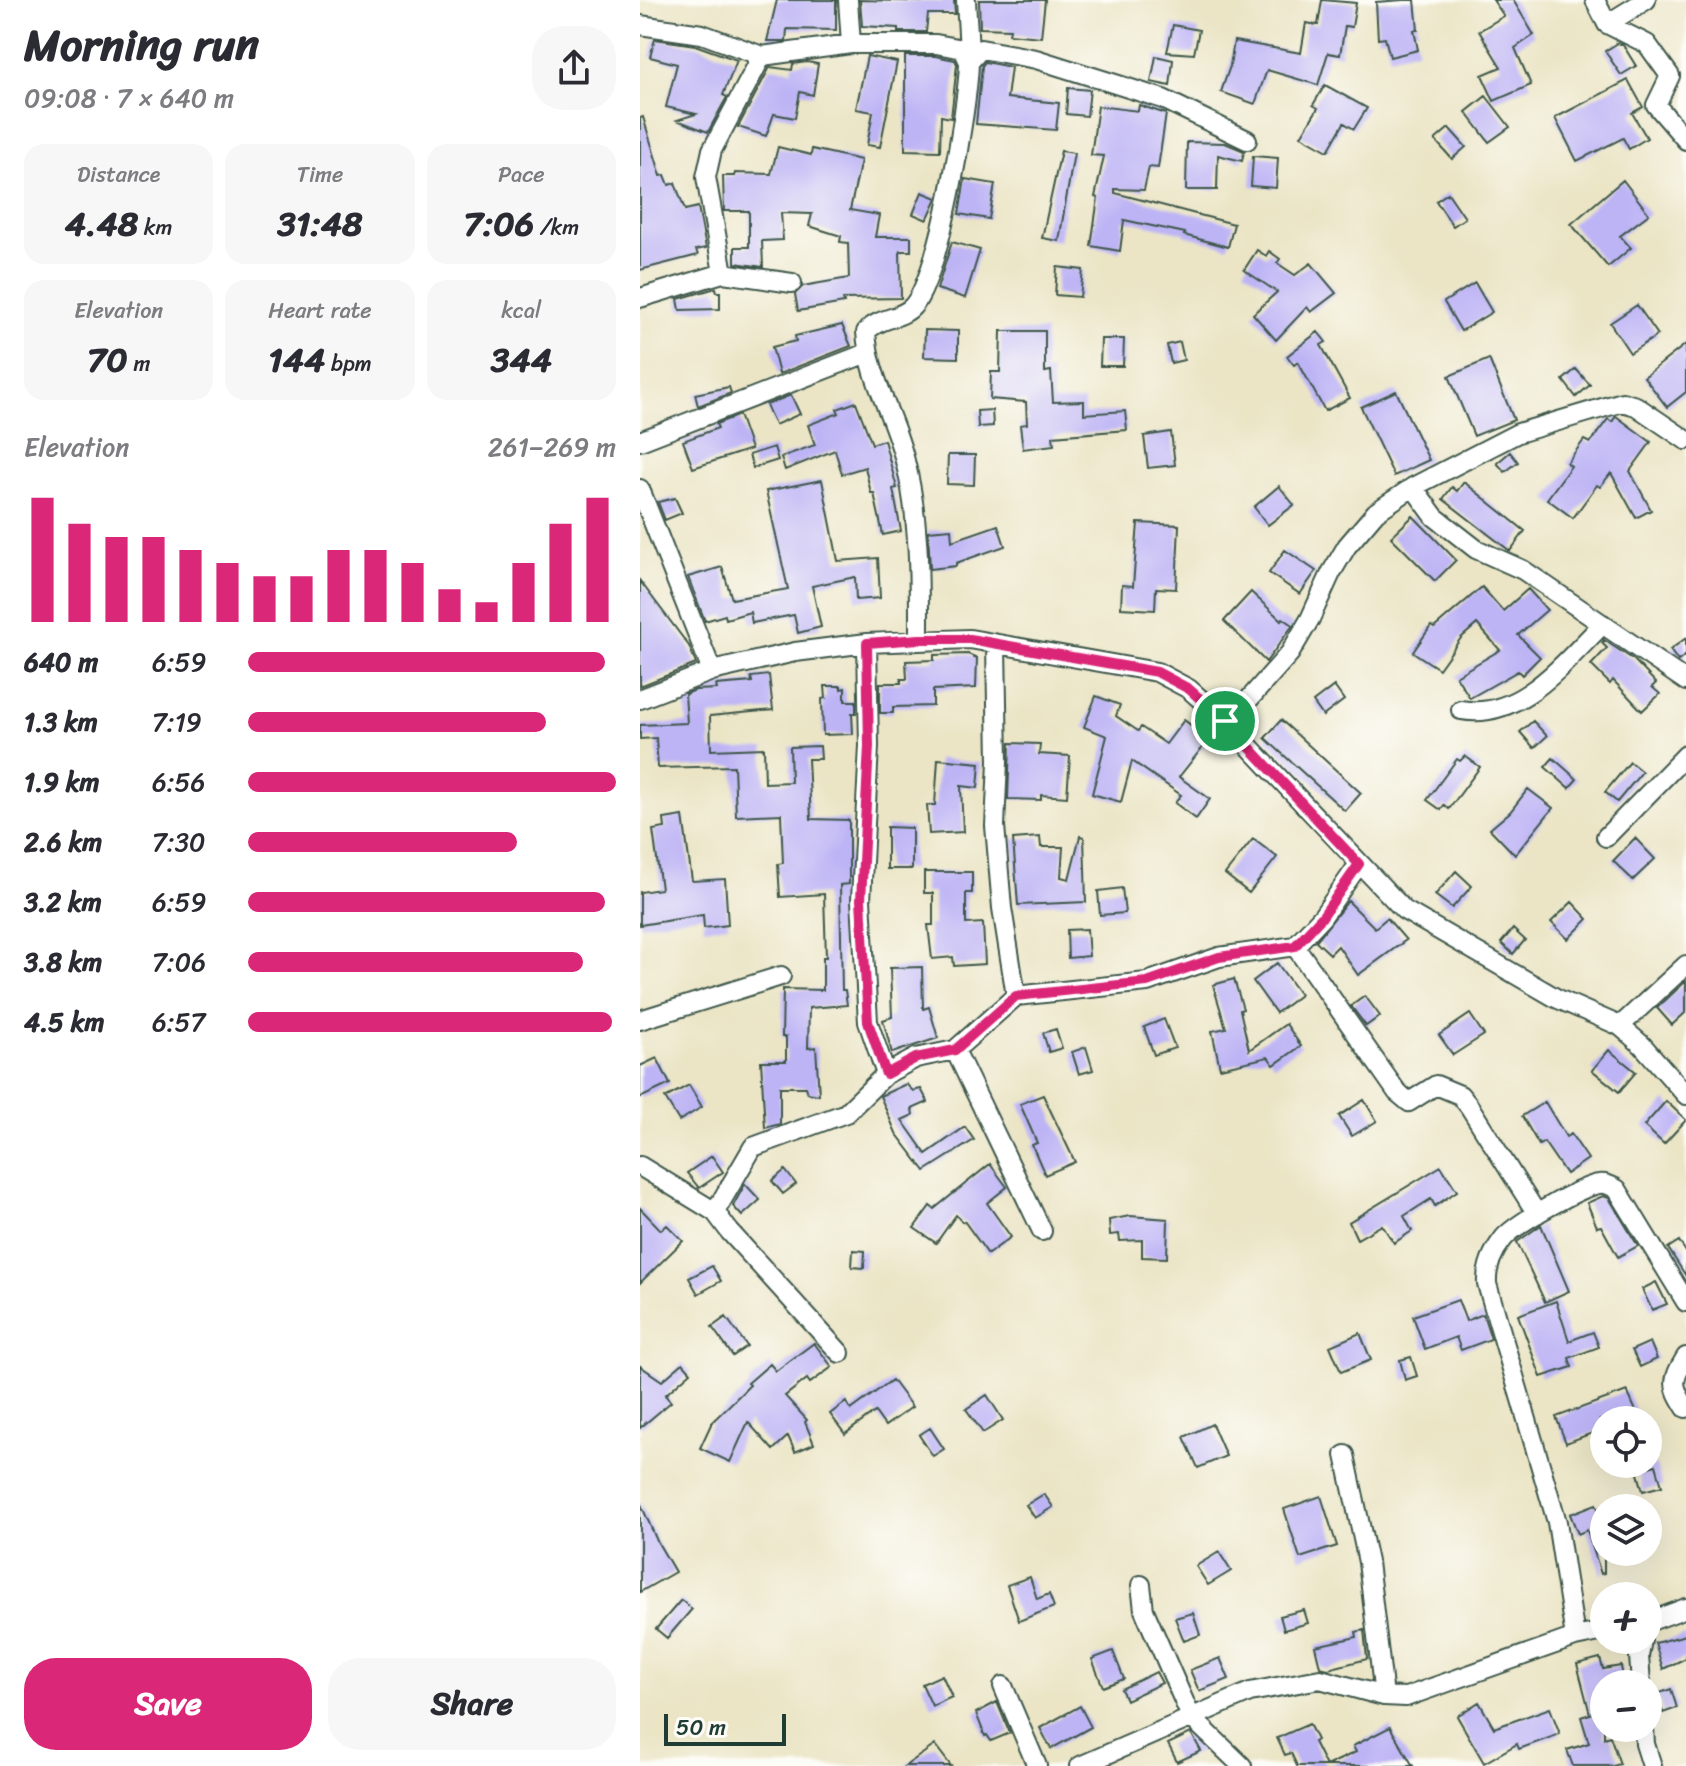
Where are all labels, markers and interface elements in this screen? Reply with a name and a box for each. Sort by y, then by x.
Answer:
text: Morning run [24,6,259,84]
button: share [532,26,616,110]
text: 09:08 · 7 × 640 m [24,75,234,121]
text: Distance [77,155,160,194]
text: Time [297,155,343,194]
text: Pace [498,155,545,194]
text: 4.48 [65,194,138,254]
text: 31:48 [277,194,363,254]
text: 7:06 [463,194,534,254]
text: km [138,208,172,247]
text: /km [534,208,579,247]
text: Elevation [74,291,163,330]
text: Heart rate [268,291,372,330]
text: kcal [501,291,541,330]
text: 70 [87,330,128,390]
text: 144 [268,330,325,390]
text: 344 [491,330,552,390]
text: m [128,344,150,383]
text: bpm [325,344,372,383]
text: Elevation [24,424,129,470]
text: 261–269 m [488,424,616,470]
text: 640 m [24,639,98,685]
text: 6:59 [152,639,206,685]
pin [1191,687,1259,755]
text: 1.3 km [24,699,98,745]
text: 7:19 [152,699,202,745]
icon: arrive [1203,699,1247,743]
text: 1.9 km [24,759,100,805]
text: 6:56 [152,759,205,805]
text: 2.6 km [24,819,102,865]
text: 7:30 [152,819,205,865]
text: 3.2 km [24,879,102,925]
text: 6:59 [152,879,206,925]
text: 3.8 km [24,939,102,985]
text: 7:06 [152,939,206,985]
text: 4.5 km [24,999,105,1045]
text: 6:57 [152,999,205,1045]
map controls [1590,1406,1662,1742]
button: locate [1590,1406,1662,1478]
button: layers [1590,1494,1662,1566]
button: + [1590,1582,1662,1654]
button: Save [24,1658,312,1750]
button: Share [328,1658,616,1750]
button: − [1590,1670,1662,1742]
text: 50 m [676,1708,726,1747]
scale bar [664,1710,786,1746]

